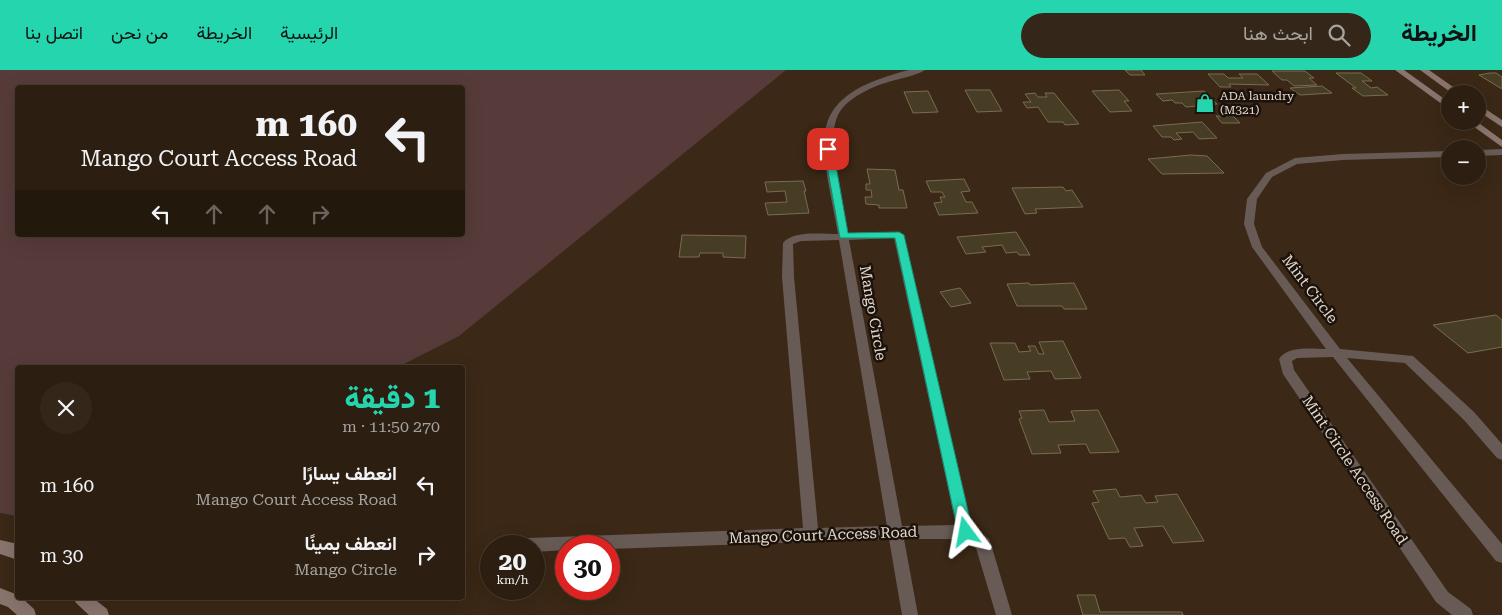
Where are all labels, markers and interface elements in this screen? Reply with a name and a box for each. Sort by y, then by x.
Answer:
search box [1021,13,1371,58]
text: الخريطة [1401,19,1477,47]
icon: search [1325,21,1353,49]
text: اتصل بنا [25,22,83,43]
text: من نحن [111,22,168,43]
text: الخريطة [196,22,252,43]
text: الرئيسية [280,22,338,43]
text: ابحث هنا [1243,22,1313,45]
map controls [1441,85,1486,185]
button: + [1441,85,1486,130]
place label: ADA laundry (M321) [1220,89,1295,117]
shop icon: ADA laundry (M321) [1194,92,1216,114]
text: 160 m [256,104,357,145]
icon: left [375,105,440,170]
pin [807,128,849,170]
icon: arrive [814,135,842,163]
button: − [1441,140,1486,185]
text: Mango Court Access Road [80,146,357,171]
icon: left [147,200,175,228]
icon: ahead [200,200,228,228]
icon: ahead [253,200,281,228]
icon: right [306,200,334,228]
street label: Mint Circle [1278,251,1342,327]
street label: Mango Circle [856,264,890,362]
text: 1 دقيقة [345,380,440,415]
button: close [40,382,92,434]
street label: Mint Circle Access Road [1299,392,1412,548]
text: 270 m · 11:50 [342,417,440,436]
text: انعطف يسارًا [302,462,397,485]
icon: left [412,471,440,499]
text: 160 m [40,474,94,497]
text: Mango Court Access Road [196,490,397,509]
position arrow [939,505,991,557]
street label: Mango Court Access Road [728,523,918,547]
text: انعطف يمينًا [305,532,397,555]
speed limit sign: 30 [555,535,620,600]
icon: right [412,541,440,569]
text: 30 m [40,544,83,567]
text: 20 [498,547,527,576]
text: Mango Circle [295,560,397,579]
text: km/h [496,573,529,587]

